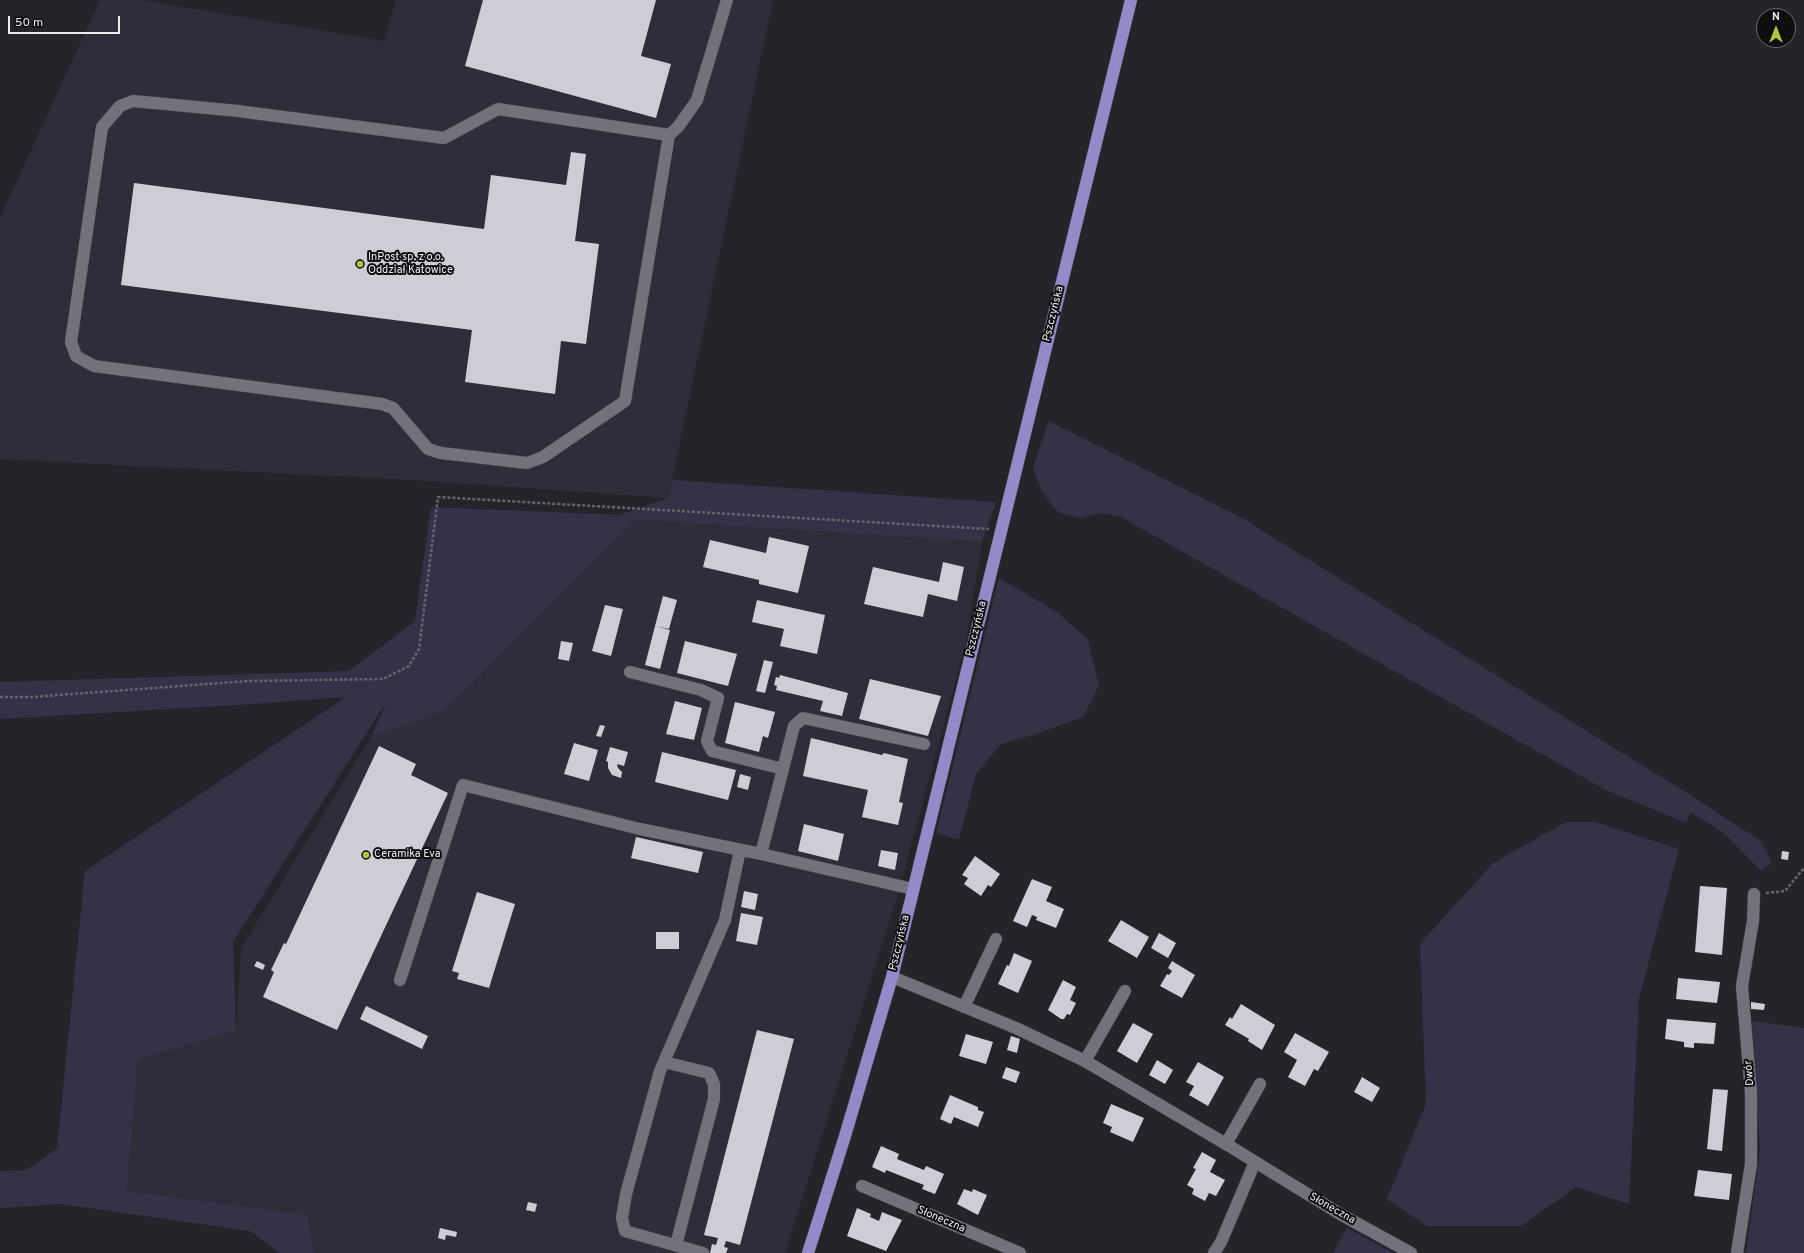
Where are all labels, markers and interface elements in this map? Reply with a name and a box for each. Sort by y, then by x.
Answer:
scale bar [10,8,122,34]
north arrow [1756,8,1796,48]
text: N [1772,10,1780,24]
text: 50 m [15,15,43,31]
place label: InPost sp. z o.o. Oddział Katowice [368,251,453,277]
marker: InPost sp. z o.o. Oddział Katowice [355,259,365,269]
street label: Pszczyńska [1041,285,1067,343]
street label: Pszczyńska [964,600,990,658]
place label: Ceramika Eva [374,848,440,862]
marker: Ceramika Eva [361,850,371,860]
street label: Pszczyńska [887,914,913,972]
street label: Dwór [1742,1060,1758,1086]
street label: Słoneczna [1307,1191,1357,1227]
street label: Słoneczna [915,1204,967,1236]

